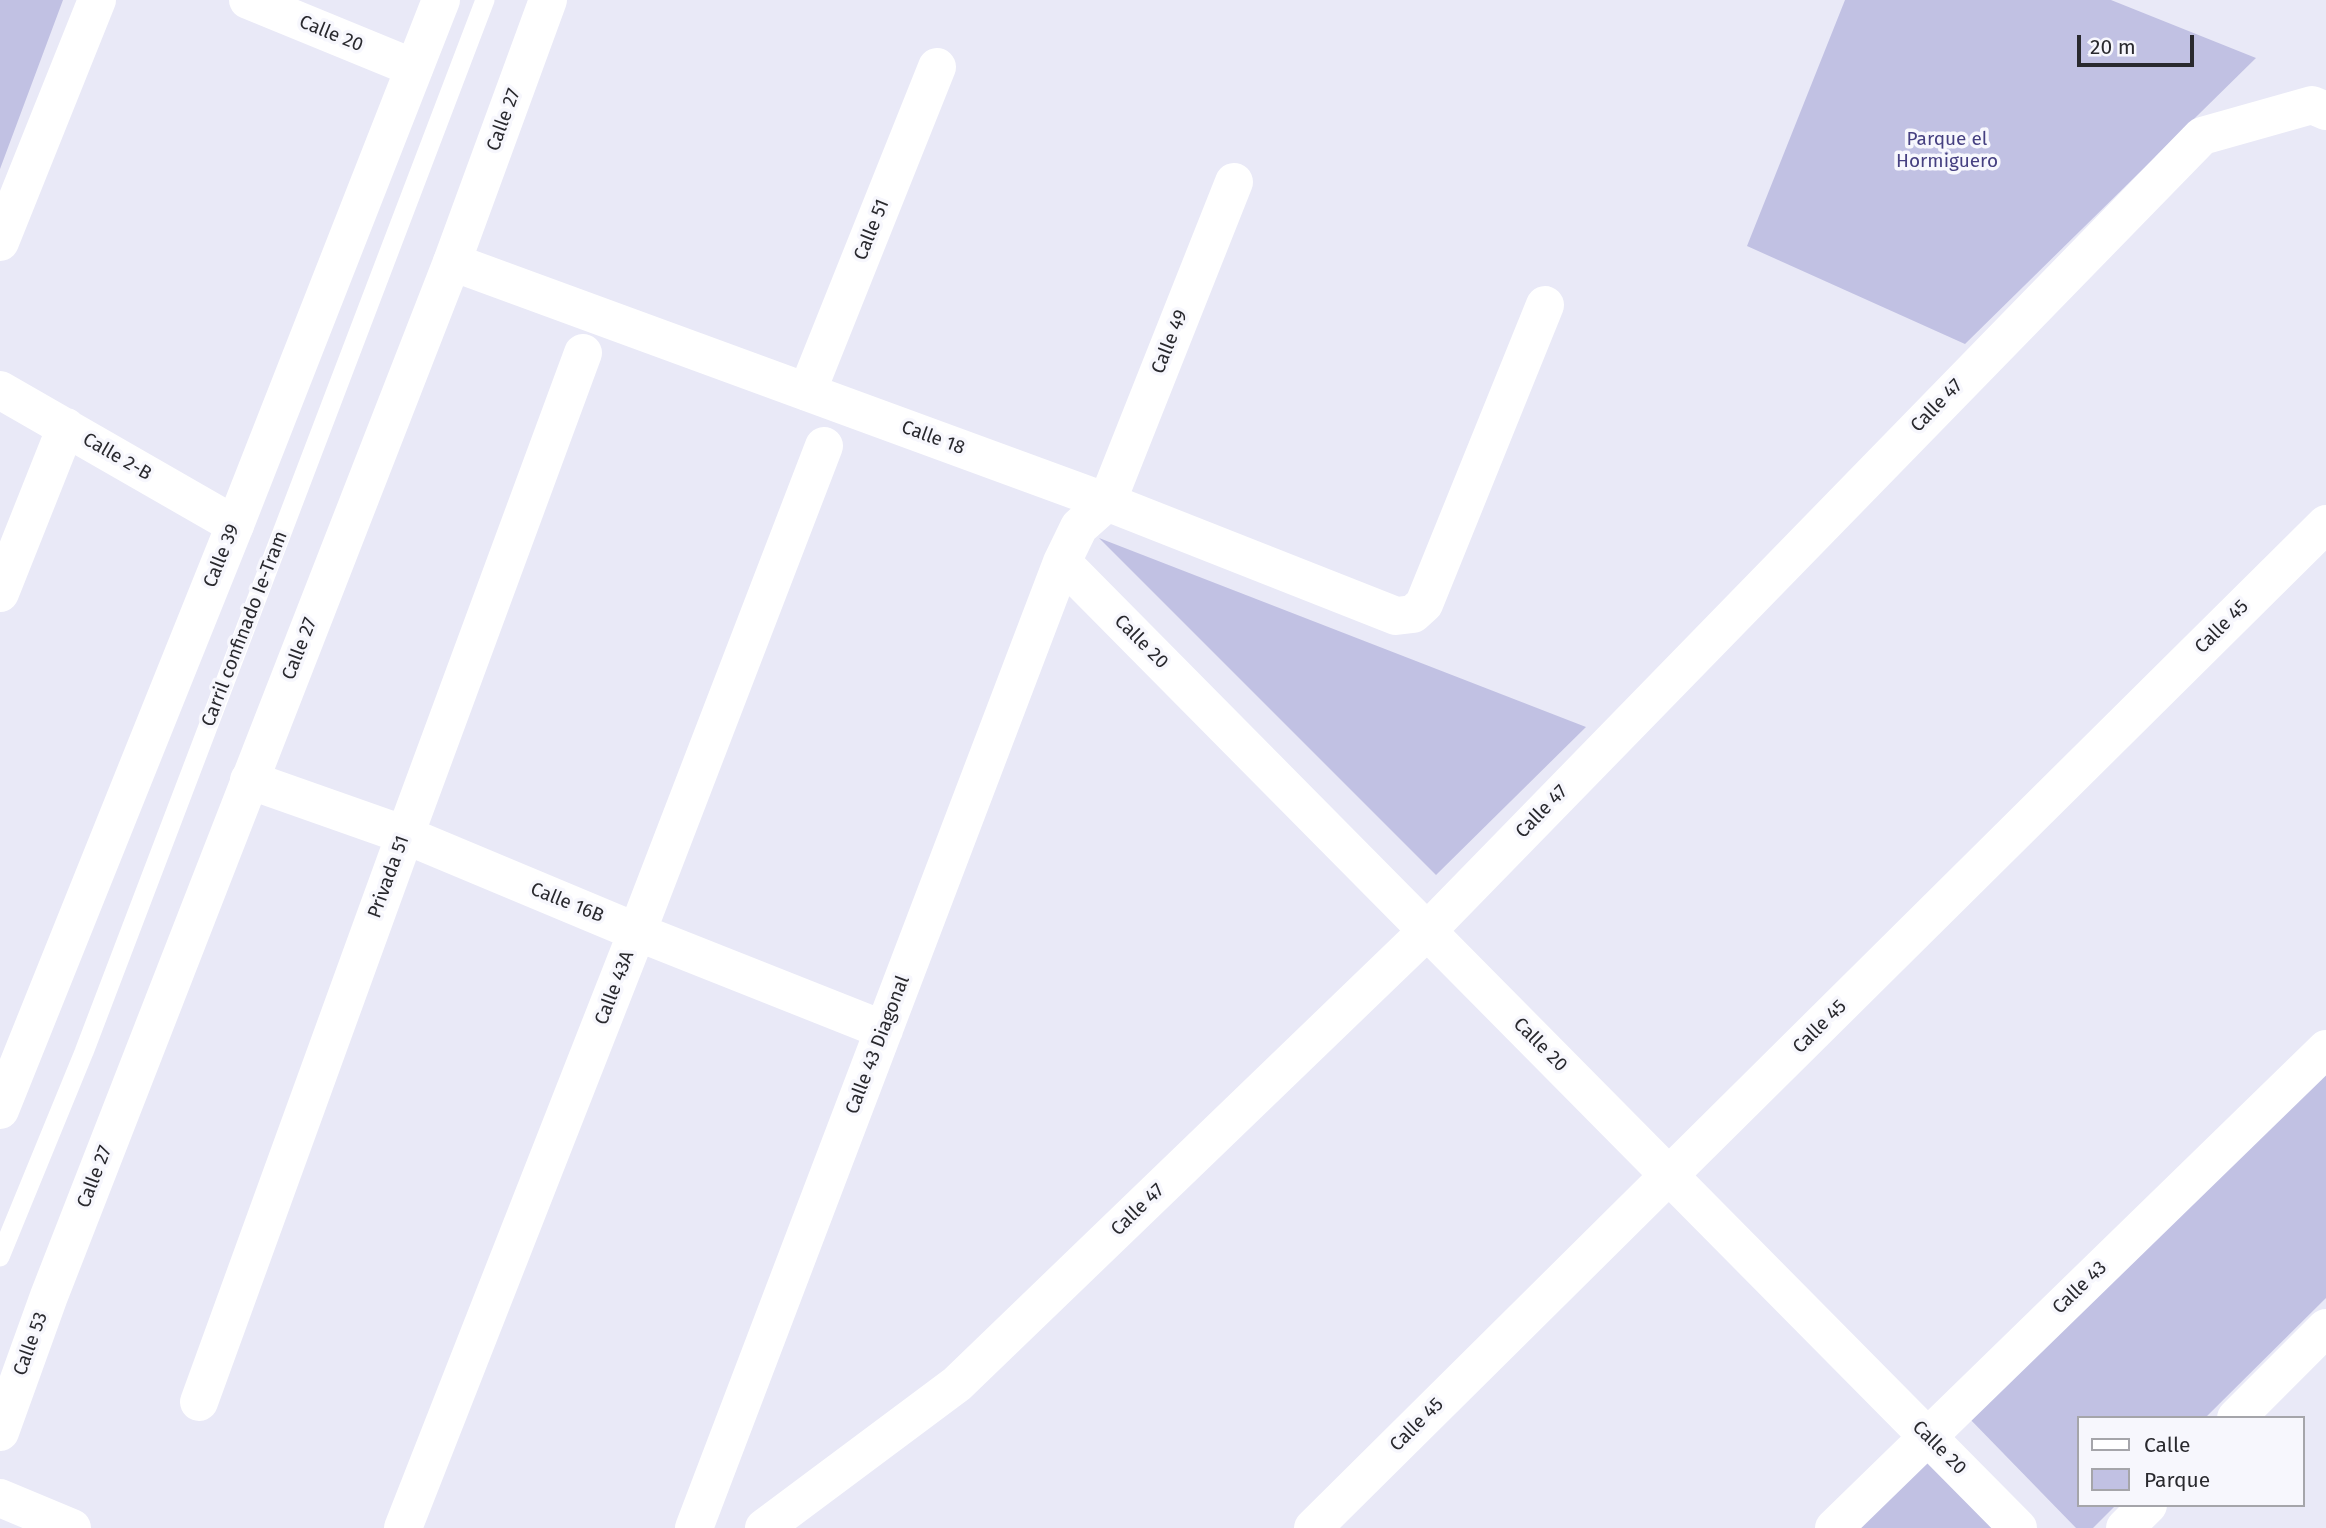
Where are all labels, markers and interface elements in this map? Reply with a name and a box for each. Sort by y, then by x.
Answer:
street label: Calle 20 [296,11,366,57]
scale bar [2081,21,2198,65]
text: 20 m [2090,34,2136,60]
street label: Calle 27 [482,86,526,154]
park label: Parque el Hormiguero [1896,129,1998,173]
street label: Calle 51 [849,196,895,264]
street label: Calle 49 [1147,307,1193,377]
street label: Calle 47 [1906,375,1968,437]
street label: Calle 18 [898,416,968,460]
street label: Calle 2-B [79,428,155,486]
street label: Calle 39 [199,521,245,591]
street label: Carril confinado Ie-Tram [197,528,293,730]
street label: Calle 45 [2190,595,2254,659]
street label: Calle 20 [1109,610,1173,674]
street label: Calle 27 [278,615,322,683]
street label: Calle 47 [1511,781,1573,843]
street label: Privada 51 [364,833,414,921]
street label: Calle 16B [527,878,607,928]
street label: Calle 43A [591,948,639,1028]
street label: Calle 43 Diagonal [841,972,915,1118]
street label: Calle 45 [1788,995,1852,1059]
street label: Calle 20 [1508,1013,1572,1077]
street label: Calle 27 [73,1143,117,1211]
street label: Calle 47 [1107,1179,1169,1241]
street label: Calle 43 [2048,1257,2112,1319]
street label: Calle 53 [9,1309,53,1379]
street label: Calle 45 [1385,1393,1449,1457]
street label: Calle 20 [1907,1416,1971,1480]
legend [2078,1416,2305,1507]
text: Calle [2144,1432,2190,1458]
text: Parque [2144,1467,2210,1493]

